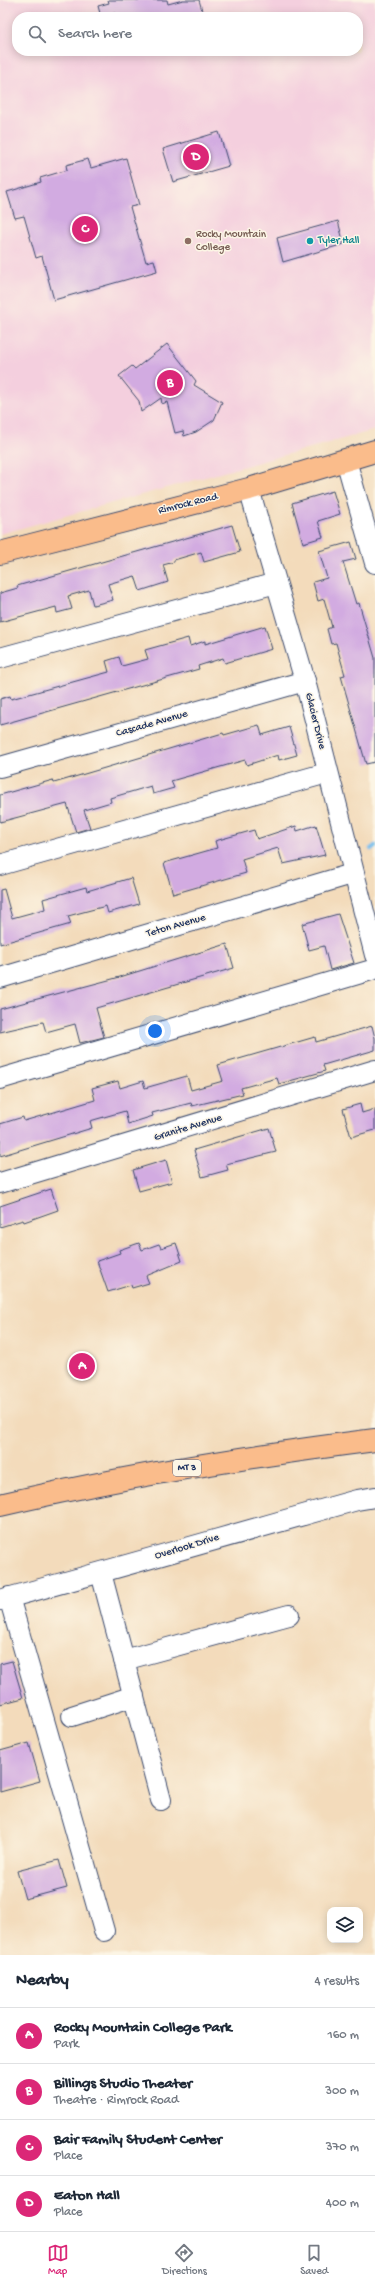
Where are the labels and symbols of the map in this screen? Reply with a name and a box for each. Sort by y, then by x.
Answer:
pin: D [183,142,209,172]
pin: C [72,214,98,244]
place label: Rocky Mountain College [196,229,267,254]
place label: Tyler Hall [317,235,360,247]
marker: Rocky Mountain College [183,236,193,246]
marker: Tyler Hall [305,236,315,246]
pin: B [157,368,183,398]
street label: Rimrock Road [157,490,220,517]
street label: Glacier Drive [302,692,328,751]
street label: Cascade Avenue [115,708,189,740]
street label: Teton Avenue [144,912,207,940]
your location [145,1021,165,1041]
street label: Granite Avenue [153,1112,224,1144]
pin: A [69,1351,95,1381]
road number: MT 3 [173,1460,201,1476]
street label: Overlook Drive [154,1531,221,1562]

